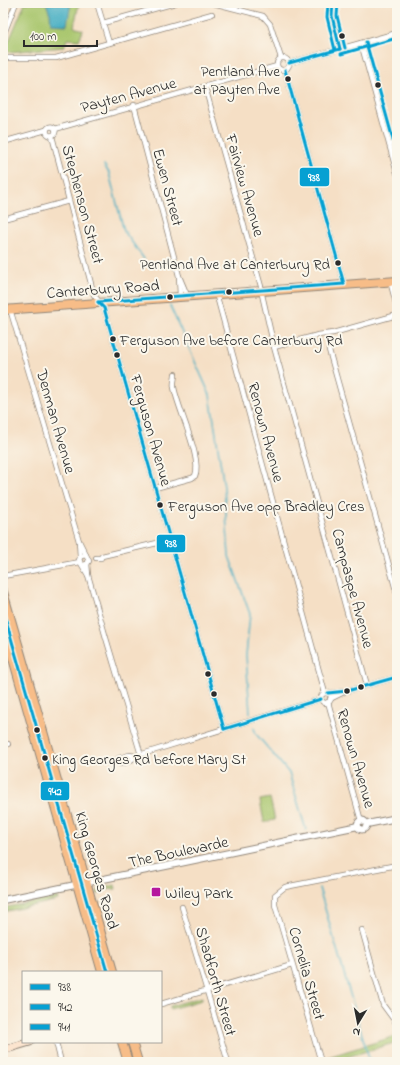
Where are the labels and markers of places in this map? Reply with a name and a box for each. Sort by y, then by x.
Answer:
unlabelled marker [337,31,347,41]
place label: Pentland Ave at Payten Ave [194,61,280,102]
marker: Pentland Ave at Payten Ave [283,74,293,84]
unlabelled marker [373,80,383,90]
place label: Pentland Ave at Canterbury Rd [140,254,331,277]
marker: Pentland Ave at Canterbury Rd [333,258,343,268]
unlabelled marker [224,287,234,297]
unlabelled marker [165,292,175,302]
place label: Ferguson Ave before Canterbury Rd [119,330,343,353]
marker: Ferguson Ave before Canterbury Rd [108,334,118,344]
unlabelled marker [112,350,122,360]
place label: Ferguson Ave opp Bradley Cres [167,496,365,519]
marker: Ferguson Ave opp Bradley Cres [155,500,165,510]
unlabelled marker [203,669,213,679]
unlabelled marker [356,682,366,692]
unlabelled marker [342,686,352,696]
unlabelled marker [209,689,219,699]
unlabelled marker [32,725,42,735]
place label: King Georges Rd before Mary St [52,749,246,772]
marker: King Georges Rd before Mary St [40,753,50,763]
place label: Wiley Park [165,882,234,906]
marker: Wiley Park [150,886,162,898]

